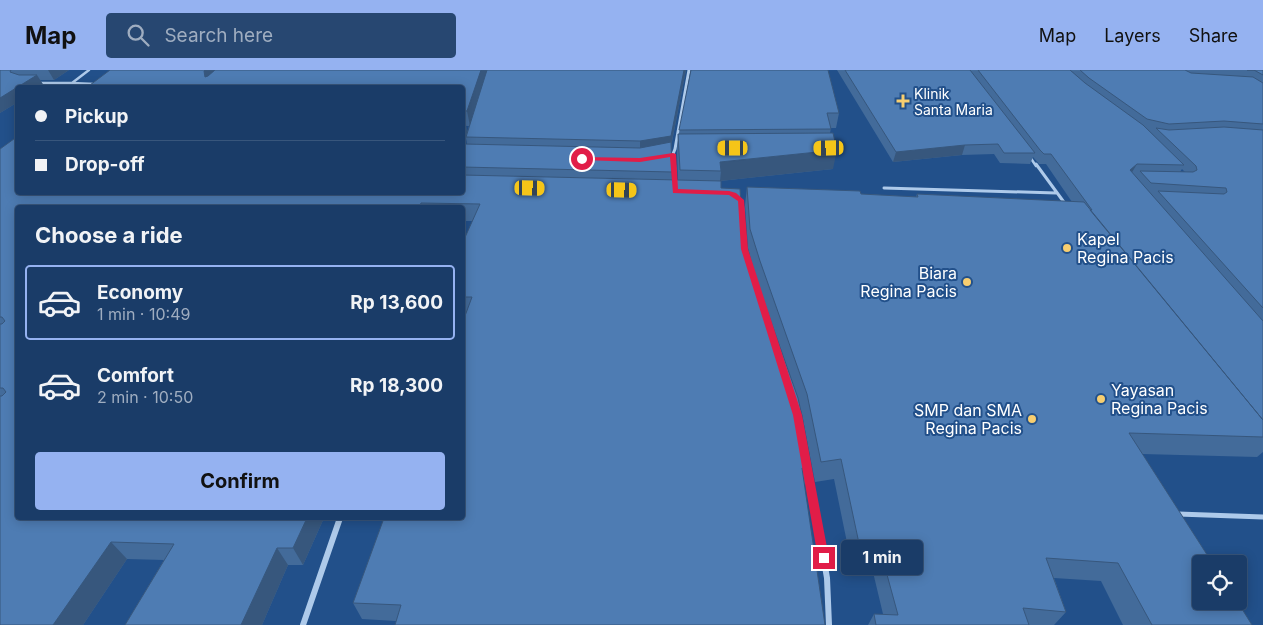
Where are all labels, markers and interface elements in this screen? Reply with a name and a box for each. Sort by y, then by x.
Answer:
search box [106,13,456,58]
text: Map [25,21,76,50]
icon: search [124,21,152,49]
text: Search here [164,24,273,47]
text: Map [1039,25,1076,46]
text: Layers [1104,25,1161,46]
text: Share [1189,25,1238,46]
place label: Klinik Santa Maria [914,85,993,118]
marker: Klinik Santa Maria [896,94,910,108]
text: Pickup [65,105,128,128]
car [813,140,844,156]
car [718,141,748,156]
route start [571,148,593,170]
text: Drop-off [65,153,145,176]
car [514,180,545,196]
car [606,182,637,198]
text: Choose a ride [35,222,183,248]
place label: Kapel Regina Pacis [1077,229,1174,267]
marker: Kapel Regina Pacis [1061,242,1073,254]
place label: Biara Regina Pacis [860,263,957,301]
marker: Biara Regina Pacis [961,276,973,288]
icon: car [37,280,82,325]
text: Economy [97,281,183,304]
text: Rp 13,600 [350,291,443,314]
text: 1 min · 10:49 [97,304,190,324]
icon: car [37,363,82,408]
text: Comfort [97,364,174,387]
text: Rp 18,300 [350,374,443,397]
place label: Yayasan Regina Pacis [1111,380,1208,418]
text: 2 min · 10:50 [97,387,193,407]
marker: Yayasan Regina Pacis [1095,393,1107,405]
place label: SMP dan SMA Regina Pacis [914,400,1022,438]
marker: SMP dan SMA Regina Pacis [1026,413,1038,425]
button: Confirm [35,452,445,510]
callout: 1 min [842,540,924,576]
route end [813,547,835,569]
text: 1 min [862,547,902,567]
map controls [1192,555,1247,610]
button: locate [1192,555,1247,610]

